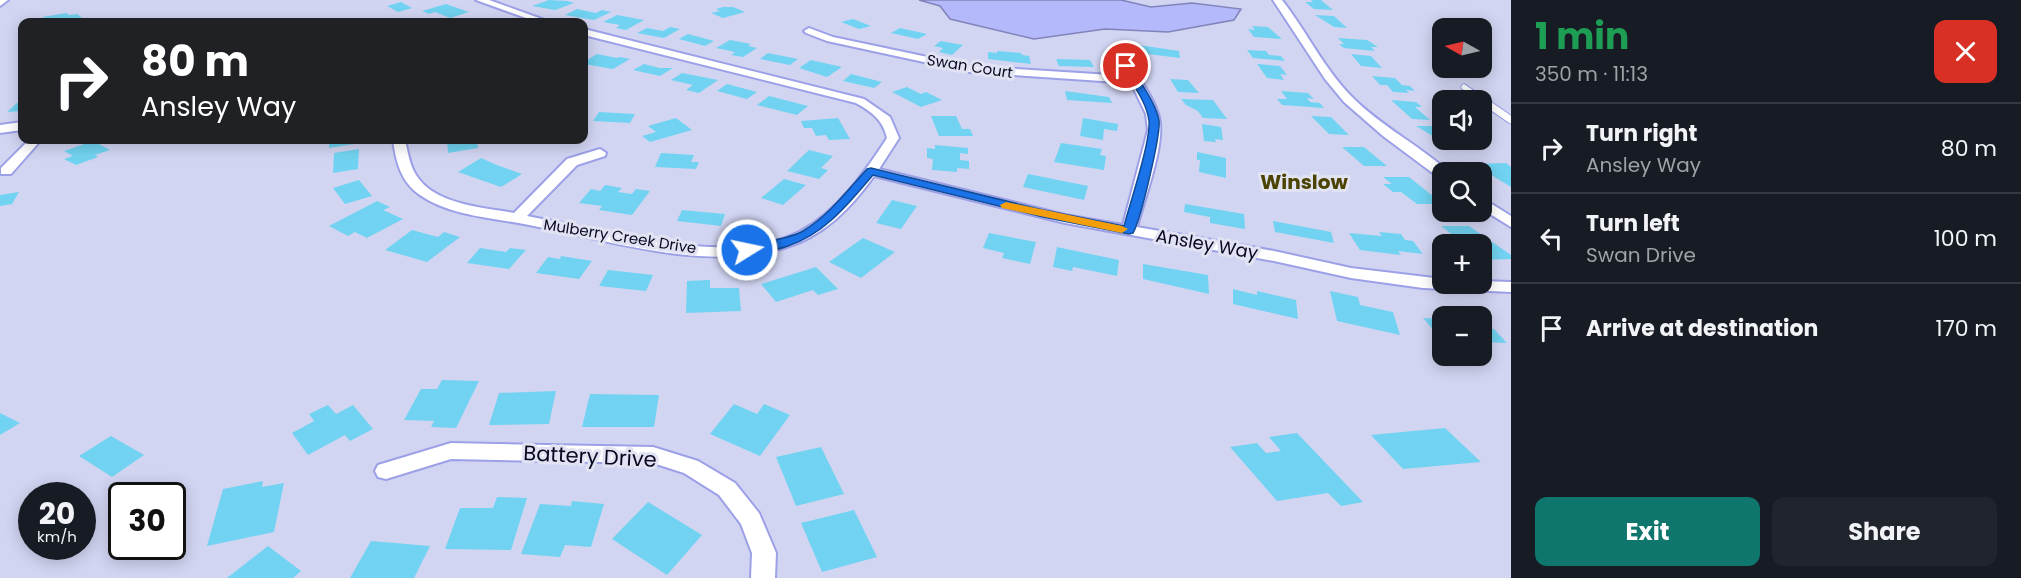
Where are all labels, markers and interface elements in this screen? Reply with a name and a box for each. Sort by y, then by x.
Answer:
text: 1 min [1535,11,1629,62]
north arrow [1432,18,1492,78]
map controls [1432,18,1492,366]
button: close [1934,20,1997,83]
text: 80 m [141,32,249,91]
pin [1100,40,1151,91]
icon: right [42,42,120,120]
street label: Swan Court [926,49,1014,83]
icon: arrive [1109,49,1142,82]
text: 350 m · 11:13 [1535,60,1648,88]
text: Ansley Way [141,88,296,125]
button: sound [1432,90,1492,150]
text: Turn right [1586,118,1697,149]
icon: right [1535,132,1568,165]
text: 80 m [1941,133,1997,164]
text: Ansley Way [1586,151,1701,179]
button: search [1432,162,1492,222]
district label: Winslow [1260,168,1348,196]
text: Turn left [1586,208,1680,239]
street label: Mulberry Creek Drive [542,214,698,258]
position arrow [715,218,779,282]
icon: left [1535,222,1568,255]
street label: Ansley Way [1154,223,1260,265]
text: 100 m [1934,223,1997,254]
button: + [1432,234,1492,294]
text: Swan Drive [1586,241,1696,269]
button: − [1432,306,1492,366]
icon: arrive [1535,312,1568,345]
text: Arrive at destination [1586,313,1818,344]
text: 170 m [1936,313,1997,344]
street label: Battery Drive [523,438,657,474]
speed limit sign: 30 [108,482,186,560]
text: 20 [39,492,75,535]
button: Exit [1535,497,1760,566]
button: Share [1772,497,1997,566]
text: km/h [37,526,77,547]

